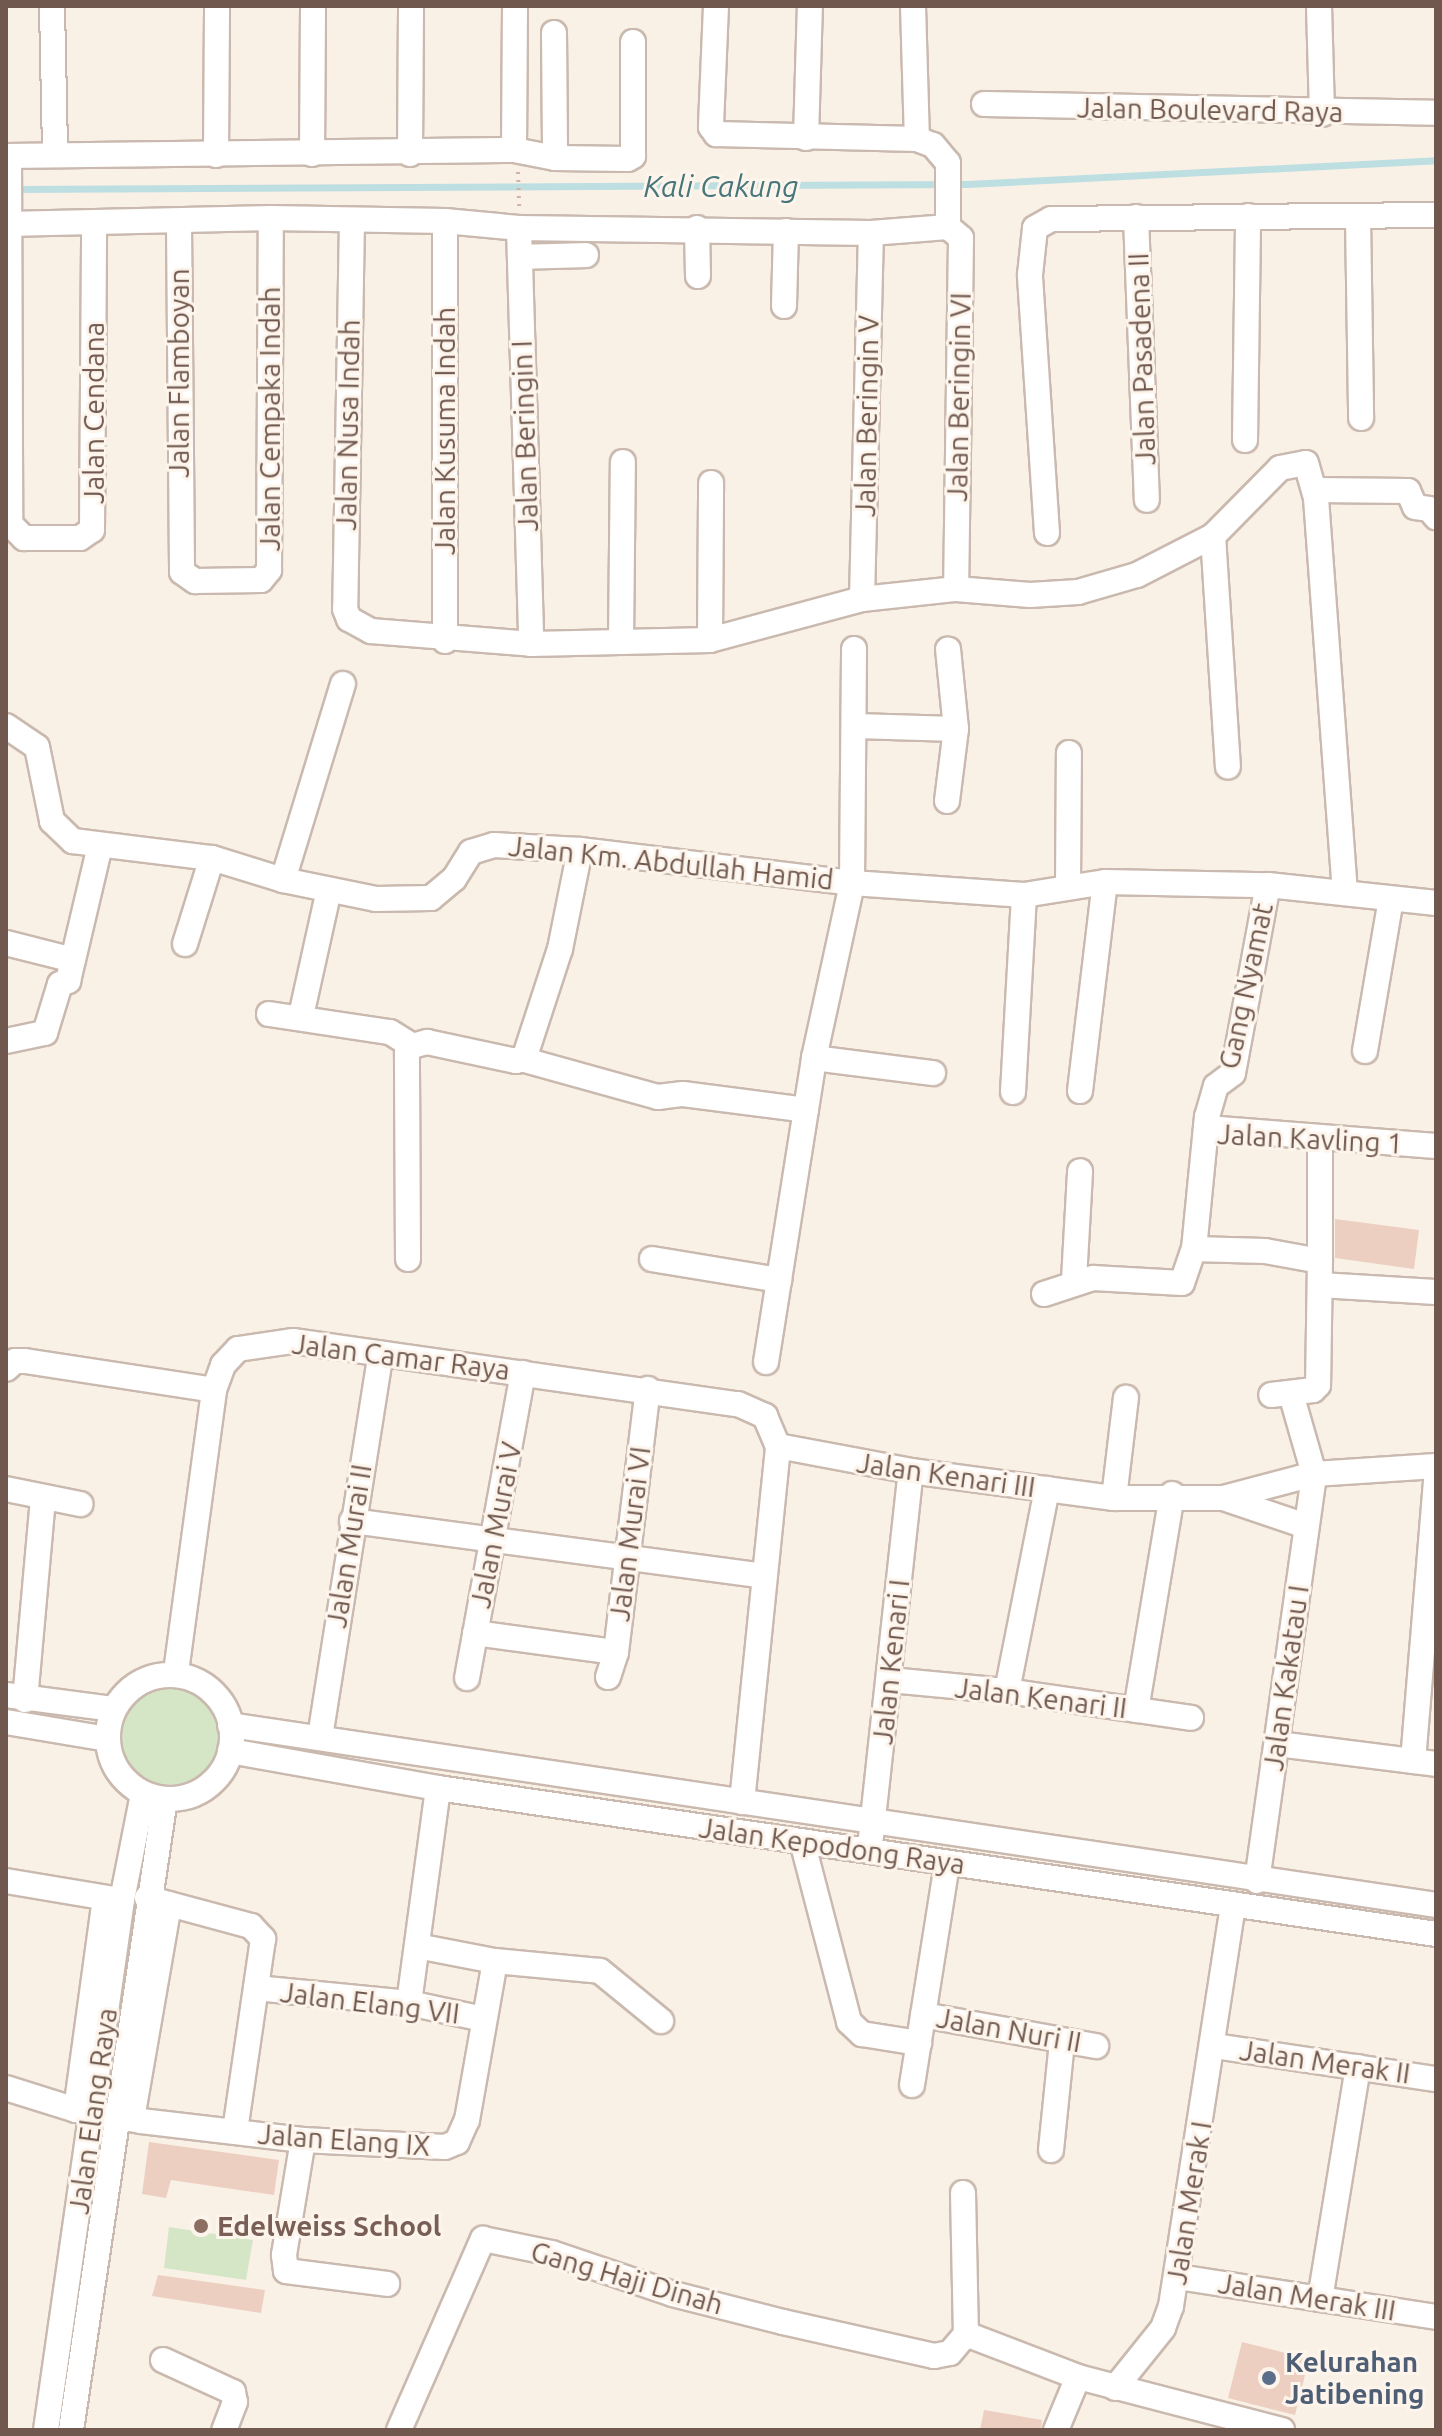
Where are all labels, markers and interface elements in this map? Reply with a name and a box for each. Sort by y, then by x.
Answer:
street label: Jalan Boulevard Raya [1077,91,1343,129]
water label: Kali Cakung [644,168,798,204]
street label: Jalan Pasadena II [1121,252,1163,466]
street label: Jalan Flamboyan [162,268,196,478]
street label: Jalan Cempaka Indah [253,287,287,551]
street label: Jalan Beringin VI [940,292,978,502]
street label: Jalan Kusuma Indah [428,307,462,555]
street label: Jalan Beringin V [848,315,886,517]
street label: Jalan Nusa Indah [329,319,367,531]
street label: Jalan Cendana [77,322,111,504]
street label: Jalan Beringin I [505,340,545,532]
street label: Jalan Km. Abdullah Hamid [507,829,835,897]
street label: Gang Nyamat [1212,900,1280,1072]
street label: Jalan Kavling 1 [1216,1117,1404,1161]
street label: Jalan Camar Raya [290,1327,512,1387]
street label: Jalan Murai V [463,1439,529,1611]
street label: Jalan Murai VI [603,1445,657,1623]
street label: Jalan Kenari III [854,1446,1038,1504]
street label: Jalan Murai II [319,1462,379,1630]
street label: Jalan Kenari I [866,1578,916,1746]
street label: Jalan Kakatau I [1256,1583,1316,1773]
street label: Jalan Kenari II [953,1671,1129,1725]
street label: Jalan Kepodong Raya [697,1811,967,1881]
street label: Jalan Elang VII [278,1975,462,2031]
street label: Jalan Nuri II [934,2001,1084,2059]
street label: Jalan Elang Raya [62,2006,124,2216]
street label: Jalan Merak II [1237,2033,1413,2091]
street label: Jalan Elang IX [257,2117,431,2163]
street label: Jalan Merak I [1160,2119,1218,2287]
place label: Edelweiss School [217,2209,441,2243]
marker: Edelweiss School [192,2217,210,2235]
street label: Gang Haji Dinah [527,2235,727,2321]
street label: Jalan Merak III [1216,2266,1398,2328]
place label: Kelurahan Jatibening [1285,2345,1425,2411]
marker: Kelurahan Jatibening [1260,2369,1278,2387]

